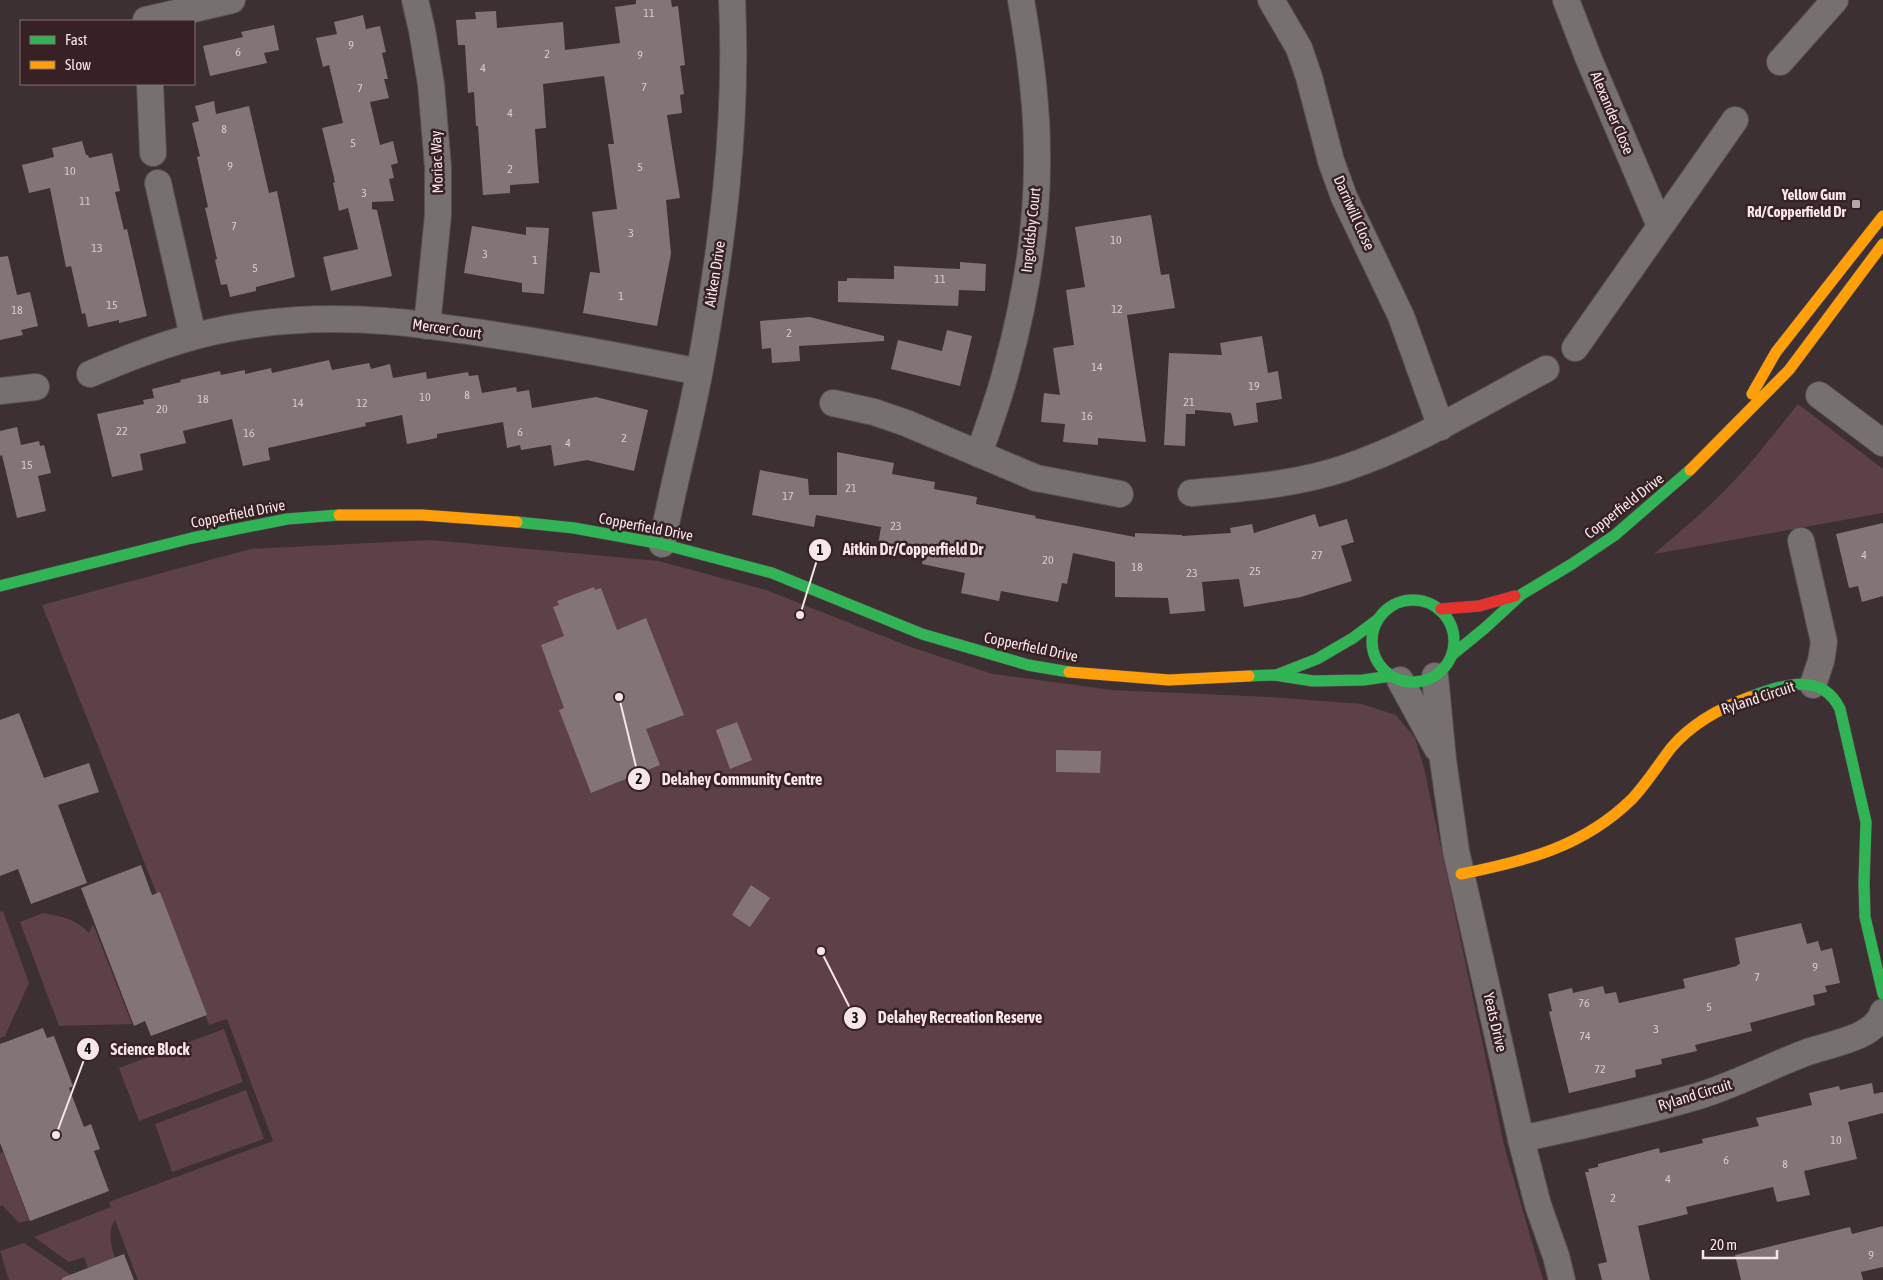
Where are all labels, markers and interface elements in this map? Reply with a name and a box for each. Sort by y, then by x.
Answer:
house number: 11 [643,6,655,20]
legend [20,20,195,85]
text: Fast [65,31,87,48]
house number: 9 [348,38,354,52]
house number: 6 [235,45,241,59]
house number: 2 [544,47,550,61]
house number: 9 [637,48,643,62]
text: Slow [65,56,91,73]
house number: 4 [480,61,486,75]
street label: Alexander Close [1587,69,1638,157]
house number: 7 [641,80,647,94]
house number: 7 [357,81,363,95]
house number: 4 [507,106,513,120]
house number: 8 [221,122,227,136]
street label: Moriac Way [427,130,446,194]
house number: 5 [350,136,356,150]
house number: 9 [227,159,233,173]
house number: 5 [637,160,643,174]
house number: 2 [507,162,513,176]
house number: 10 [64,164,76,178]
street label: Darriwill Close [1330,173,1379,253]
house number: 3 [361,186,367,200]
place label: Yellow Gum Rd/Copperfield Dr [1747,186,1847,220]
street label: Ingoldsby Court [1018,187,1043,273]
house number: 11 [79,194,91,208]
marker: Yellow Gum Rd/Copperfield Dr [1850,198,1862,210]
house number: 7 [231,219,237,233]
house number: 3 [628,226,634,240]
house number: 10 [1110,233,1122,247]
street label: Aitken Drive [701,239,728,308]
house number: 13 [91,241,103,255]
house number: 3 [482,247,488,261]
house number: 1 [532,253,538,267]
house number: 5 [252,261,258,275]
house number: 11 [934,272,946,286]
house number: 1 [618,289,624,303]
house number: 15 [106,298,118,312]
house number: 12 [1111,302,1123,316]
house number: 18 [11,303,23,317]
street label: Mercer Court [411,315,483,342]
house number: 2 [786,326,792,340]
house number: 14 [1091,360,1103,374]
house number: 19 [1248,379,1260,393]
house number: 8 [464,388,470,402]
house number: 10 [419,390,431,404]
house number: 18 [197,392,209,406]
house number: 21 [1183,395,1195,409]
house number: 14 [292,396,304,410]
house number: 12 [356,396,368,410]
house number: 20 [156,402,168,416]
house number: 16 [1081,409,1093,423]
house number: 22 [116,424,128,438]
house number: 6 [517,425,523,439]
house number: 16 [243,426,255,440]
house number: 2 [621,431,627,445]
house number: 4 [565,436,571,450]
house number: 15 [21,458,33,472]
street label: Copperfield Drive [1581,469,1667,542]
house number: 21 [845,481,857,495]
house number: 17 [782,489,794,503]
street label: Copperfield Drive [189,496,287,531]
street label: Copperfield Drive [598,509,695,544]
house number: 23 [890,519,902,533]
callout: Aitkin Dr/Copperfield Dr [808,534,993,565]
text: Aitkin Dr/Copperfield Dr [842,540,983,558]
text: 1 [816,541,824,558]
house number: 27 [1311,548,1323,562]
house number: 4 [1861,548,1867,562]
house number: 20 [1042,553,1054,567]
house number: 18 [1131,560,1143,574]
house number: 25 [1249,564,1261,578]
house number: 23 [1186,566,1198,580]
street label: Copperfield Drive [983,628,1080,665]
street label: Ryland Circuit [1719,678,1797,717]
callout: Delahey Community Centre [627,764,832,795]
text: 2 [635,770,643,787]
text: Delahey Community Centre [662,770,822,788]
house number: 9 [1812,960,1818,974]
house number: 7 [1754,970,1760,984]
street label: Yeats Drive [1480,991,1511,1053]
house number: 76 [1578,996,1590,1010]
house number: 5 [1706,1000,1712,1014]
callout: Delahey Recreation Reserve [843,1002,1052,1033]
text: Delahey Recreation Reserve [878,1008,1042,1026]
text: 3 [851,1009,859,1026]
house number: 3 [1653,1022,1659,1036]
house number: 74 [1579,1029,1591,1043]
callout: Science Block [76,1034,199,1065]
text: 4 [83,1040,92,1057]
text: Science Block [111,1040,190,1058]
house number: 72 [1594,1062,1606,1076]
street label: Ryland Circuit [1656,1075,1734,1114]
house number: 10 [1830,1133,1842,1147]
house number: 6 [1723,1153,1729,1167]
house number: 8 [1782,1157,1788,1171]
house number: 4 [1665,1172,1671,1186]
house number: 2 [1610,1191,1616,1205]
scale bar [1703,1228,1777,1260]
text: 20 m [1710,1236,1737,1253]
house number: 9 [1868,1248,1874,1262]

